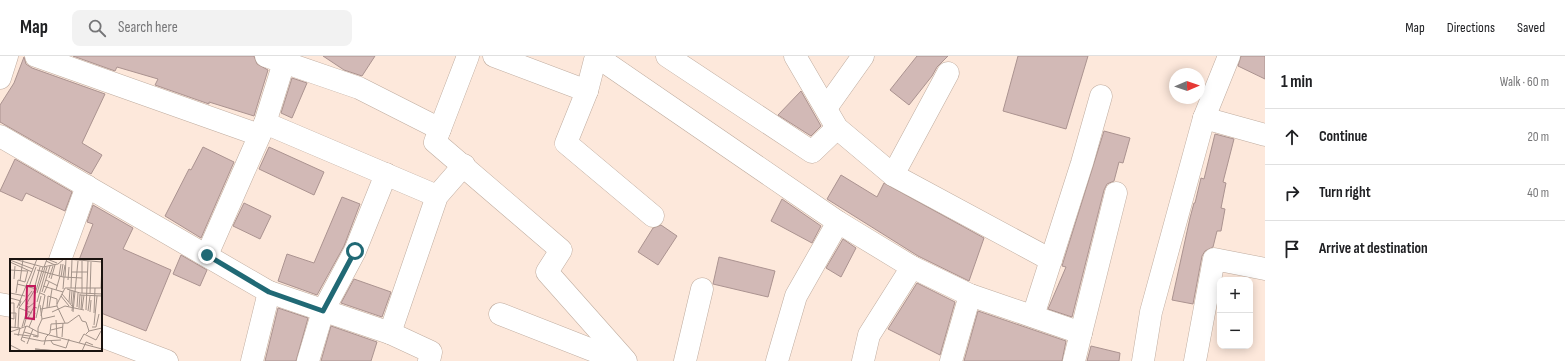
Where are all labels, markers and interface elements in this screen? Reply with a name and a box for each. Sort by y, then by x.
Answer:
search box [72,10,352,46]
text: Map [20,16,48,39]
icon: search [86,17,108,39]
text: Search here [118,18,178,37]
text: Map [1405,19,1425,36]
text: Directions [1447,19,1495,36]
text: Saved [1517,19,1545,36]
north arrow [1169,68,1205,104]
text: 1 min [1281,72,1313,92]
text: Walk · 60 m [1500,74,1549,90]
icon: ahead [1281,126,1303,148]
text: Continue [1319,127,1368,146]
text: 20 m [1527,129,1549,145]
icon: right [1281,182,1303,204]
text: Turn right [1319,183,1371,202]
text: 40 m [1527,185,1549,201]
icon: arrive [1281,238,1303,260]
text: Arrive at destination [1319,239,1428,258]
route start [346,242,364,260]
route end [198,246,216,264]
inset map [10,259,102,351]
map controls [1217,277,1253,349]
button: + [1217,277,1253,313]
button: − [1217,313,1253,349]

